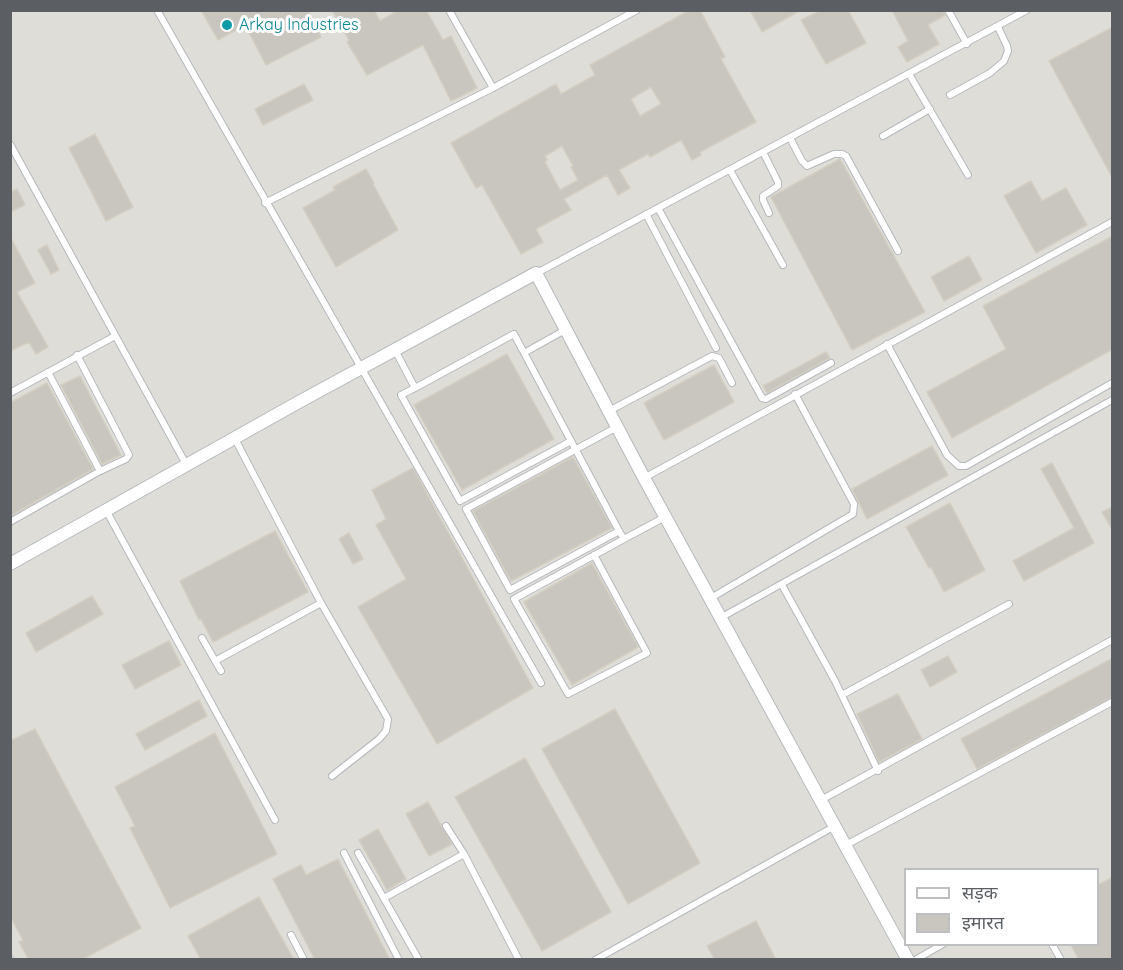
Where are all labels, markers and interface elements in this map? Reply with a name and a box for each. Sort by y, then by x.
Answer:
place label: Arkay Industries [239,15,359,35]
marker: Arkay Industries [220,18,234,32]
legend [904,868,1099,946]
text: सड़क [962,881,998,904]
text: इमारत [962,911,1004,934]

